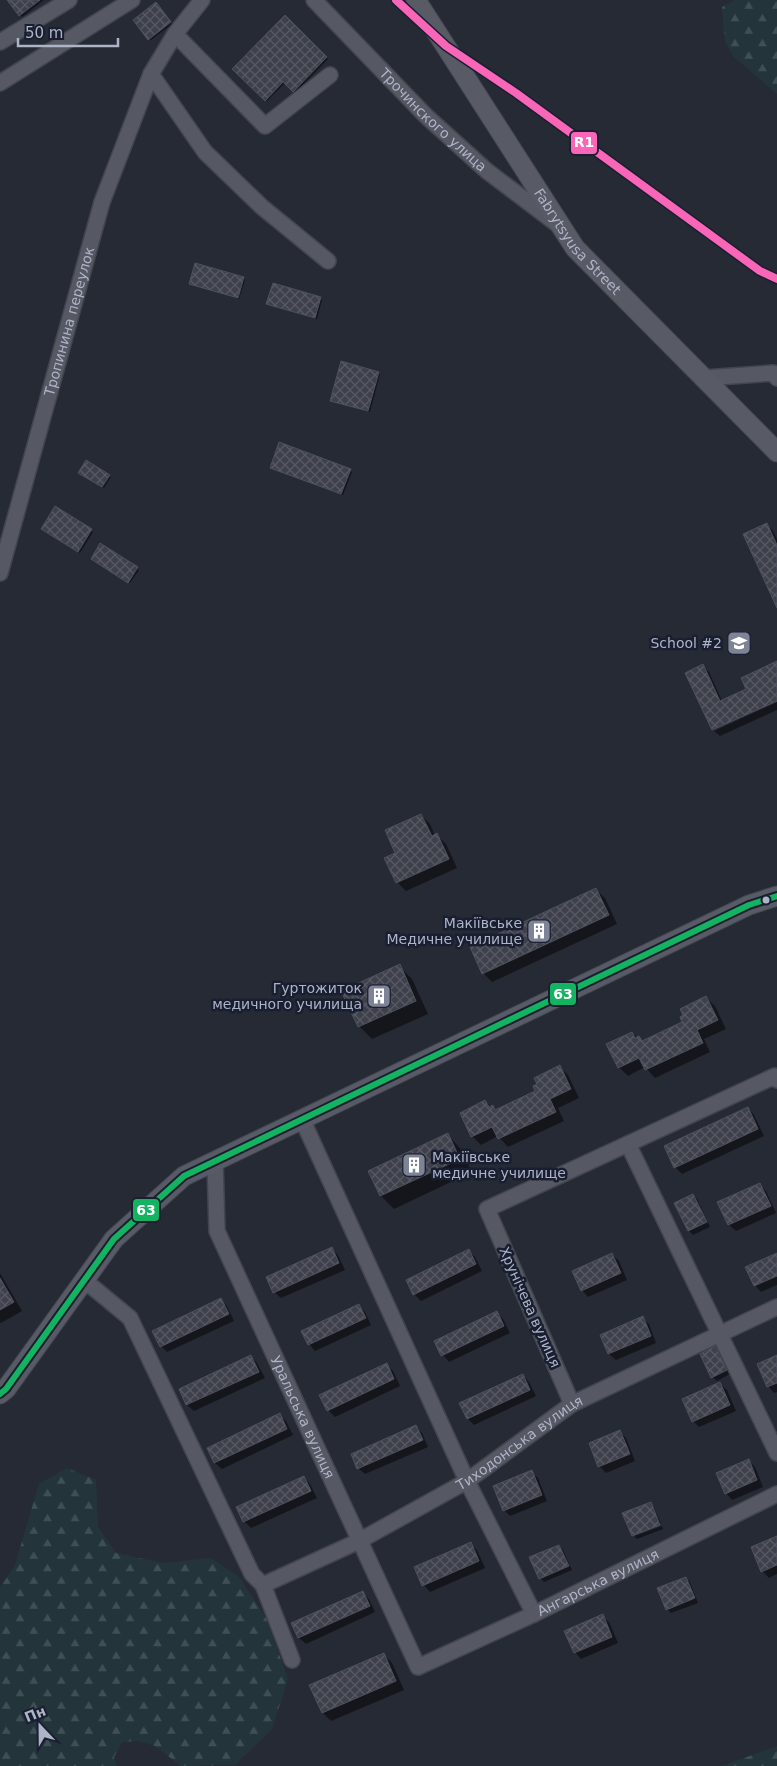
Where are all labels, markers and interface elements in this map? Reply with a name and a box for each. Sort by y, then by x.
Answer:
scale bar [18,15,118,47]
text: 50 m [25,24,63,42]
street label: Трочинского улица [376,64,490,175]
line badge: R1 [570,131,598,155]
text: R1 [574,134,594,150]
street label: Fabrytsyusa Street [531,185,625,298]
street label: Тропинина переулок [41,245,97,399]
school or university icon: School #2 [726,630,752,656]
place label: School #2 [650,635,722,651]
unlabelled marker [761,895,771,905]
place label: Макіївське Медичне училище [387,915,522,947]
building icon: Макіївське Медичне училище [526,918,552,944]
place label: Гуртожиток медичного училища [212,980,362,1012]
line badge: 63 [549,982,577,1006]
building icon: Гуртожиток медичного училища [366,983,392,1009]
text: 63 [553,986,573,1002]
place label: Макіївське медичне училище [432,1149,566,1181]
building icon: Макіївське медичне училище [401,1152,427,1178]
line badge: 63 [132,1198,160,1222]
text: 63 [136,1202,156,1218]
street label: Хрунічева вулиця [496,1244,564,1370]
street label: Уральська вулиця [268,1353,338,1481]
street label: Тиходонська вулиця [452,1392,585,1494]
street label: Ангарська вулиця [535,1546,661,1619]
north arrow [15,1701,65,1751]
text: Пн [22,1703,48,1725]

